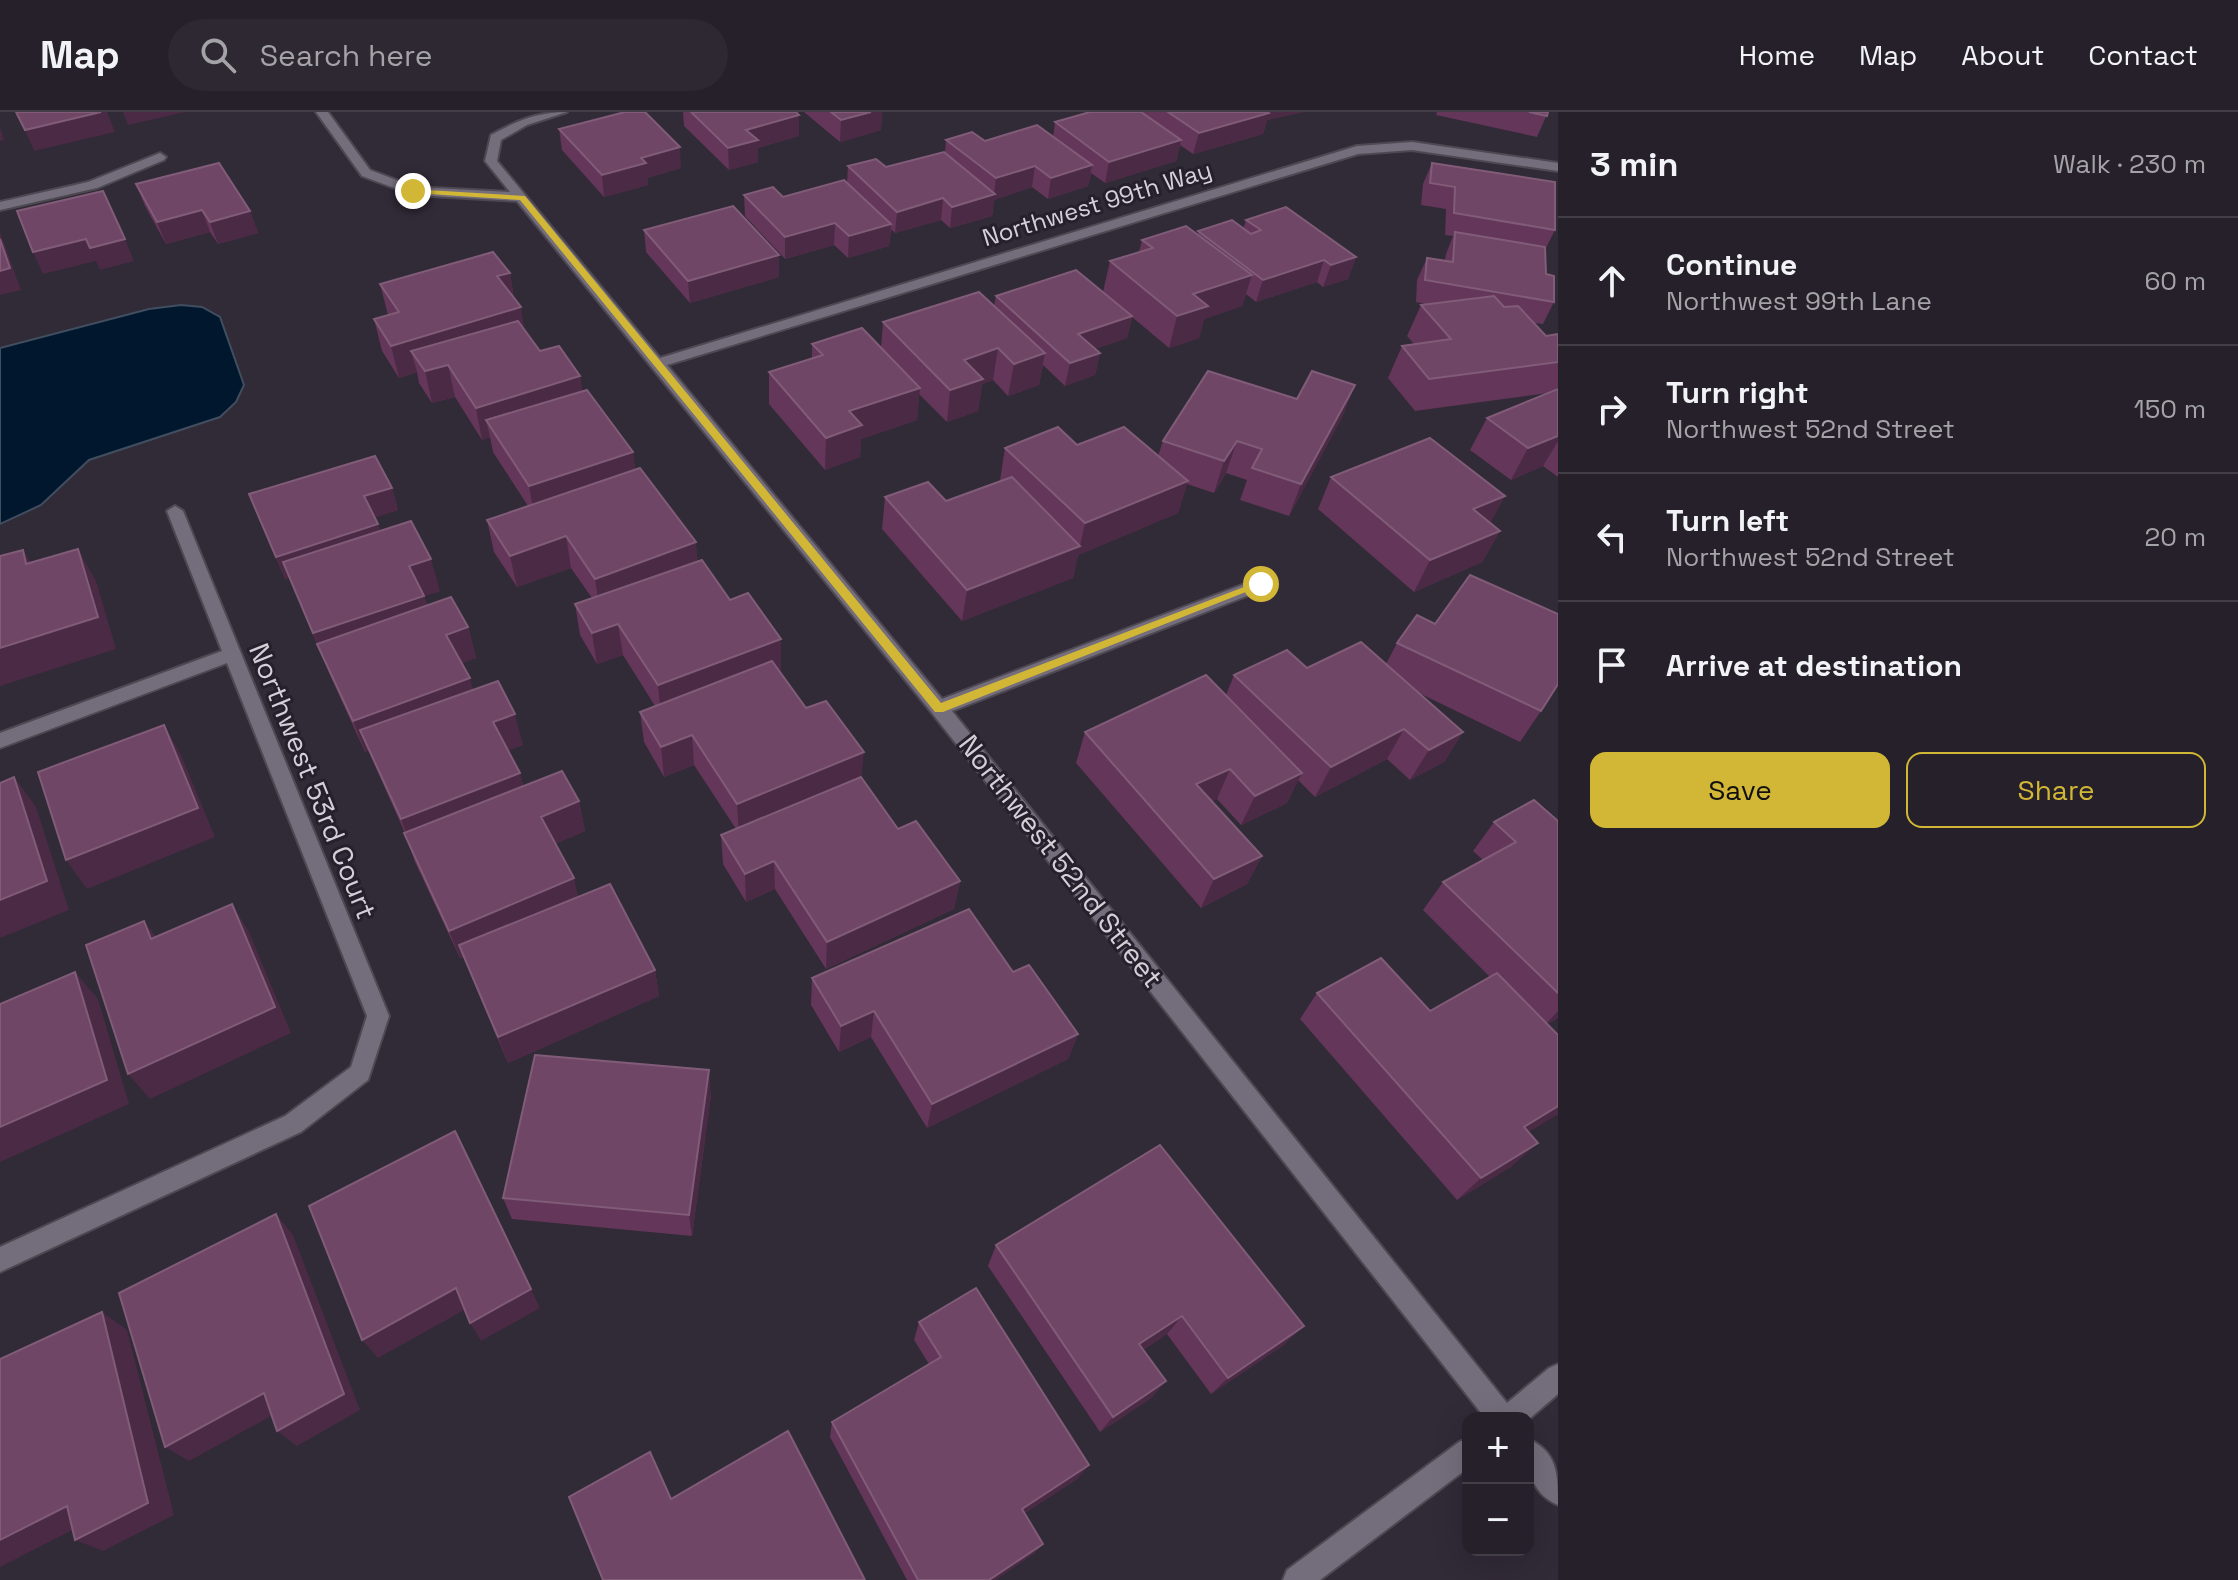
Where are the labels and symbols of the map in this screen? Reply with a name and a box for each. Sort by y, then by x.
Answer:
street label: Northwest 99th Way [978,154,1215,253]
route end [395,173,431,209]
route start [1243,566,1279,602]
street label: Northwest 53rd Court [241,638,385,924]
street label: Northwest 52nd Street [951,727,1171,995]

